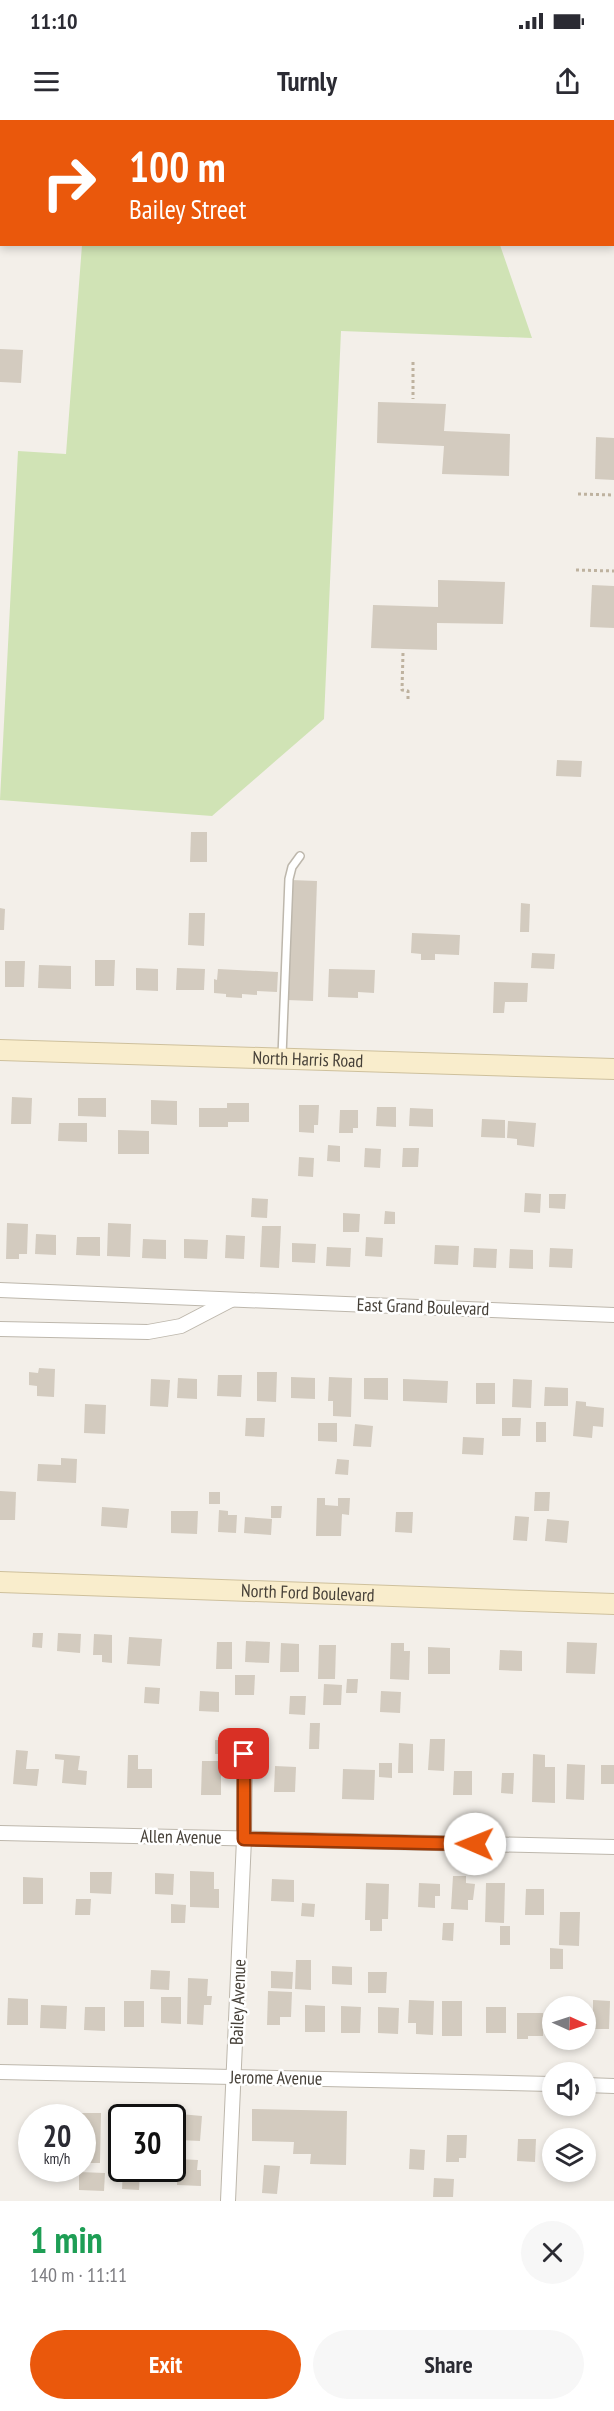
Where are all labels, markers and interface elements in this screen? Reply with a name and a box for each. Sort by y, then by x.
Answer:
text: 11:10 [30,7,78,35]
text: Turnly [277,64,337,98]
icon: menu [30,65,63,98]
icon: share [551,65,584,98]
text: 100 m [129,139,226,194]
icon: right [30,144,108,222]
text: Bailey Street [129,192,246,226]
street label: North Harris Road [252,1046,364,1072]
street label: East Grand Boulevard [356,1293,490,1320]
street label: North Ford Boulevard [241,1579,375,1606]
pin [218,1728,269,1779]
icon: arrive [227,1737,260,1770]
position arrow [443,1812,507,1876]
street label: Allen Avenue [140,1824,222,1849]
street label: Bailey Avenue [225,1959,250,2045]
north arrow [542,1996,596,2050]
map controls [542,1996,596,2182]
button: sound [542,2062,596,2116]
street label: Jerome Avenue [229,2065,322,2090]
speed limit sign: 30 [108,2104,186,2182]
text: 20 [43,2116,71,2155]
button: layers [542,2128,596,2182]
text: km/h [44,2149,70,2168]
text: 1 min [30,2216,103,2263]
button: close [521,2221,584,2284]
text: 140 m · 11:11 [30,2262,127,2288]
button: Exit [30,2330,301,2399]
button: Share [313,2330,584,2399]

